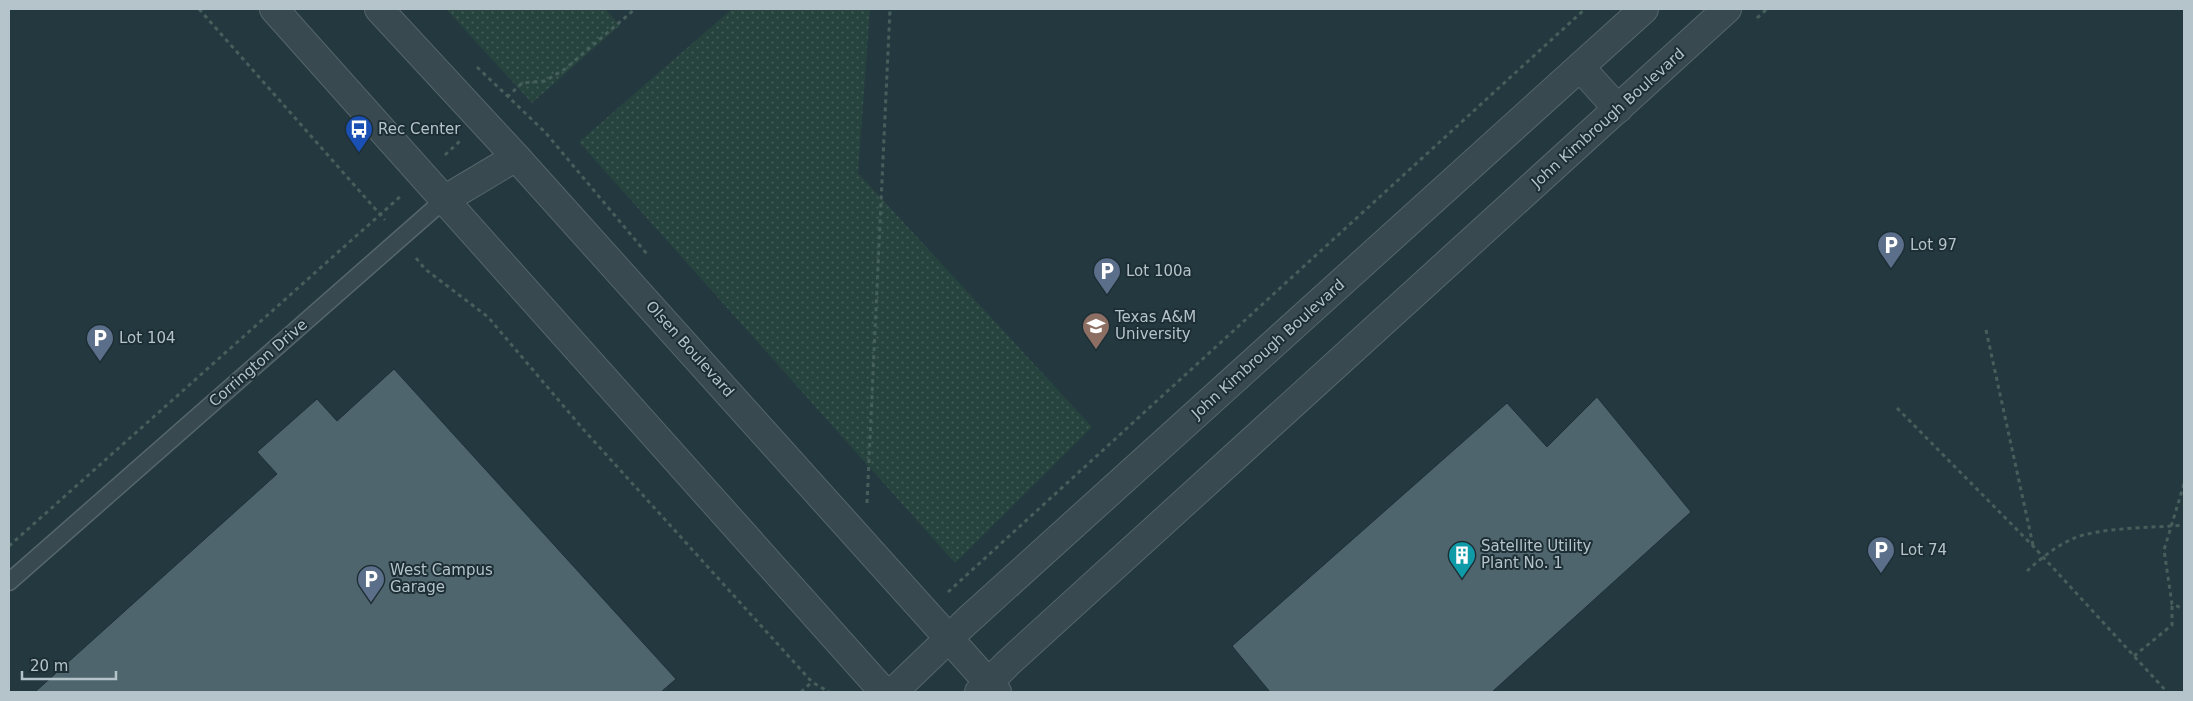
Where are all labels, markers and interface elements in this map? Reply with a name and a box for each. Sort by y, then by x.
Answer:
street label: John Kimbrough Boulevard [1527,44,1688,192]
bus stop icon: Rec Center [344,114,374,153]
place label: Rec Center [378,120,461,138]
parking icon: Lot 97 [1876,230,1906,269]
place label: Lot 97 [1910,236,1957,254]
parking icon: Lot 100a [1092,256,1122,295]
place label: Lot 100a [1126,262,1192,280]
street label: John Kimbrough Boulevard [1187,275,1348,423]
street label: Olsen Boulevard [642,297,738,401]
place label: Texas A&M University [1114,308,1196,343]
school or university icon: Texas A&M University [1081,311,1111,350]
street label: Corrington Drive [205,315,311,411]
parking icon: Lot 104 [85,323,115,362]
place label: Lot 104 [119,329,176,347]
parking icon: Lot 74 [1866,535,1896,574]
place label: Satellite Utility Plant No. 1 [1481,537,1591,572]
building icon: Satellite Utility Plant No. 1 [1447,540,1477,579]
place label: Lot 74 [1900,541,1947,559]
place label: West Campus Garage [390,561,493,596]
parking icon: West Campus Garage [356,564,386,603]
scale bar [22,648,116,680]
text: 20 m [30,657,68,675]

